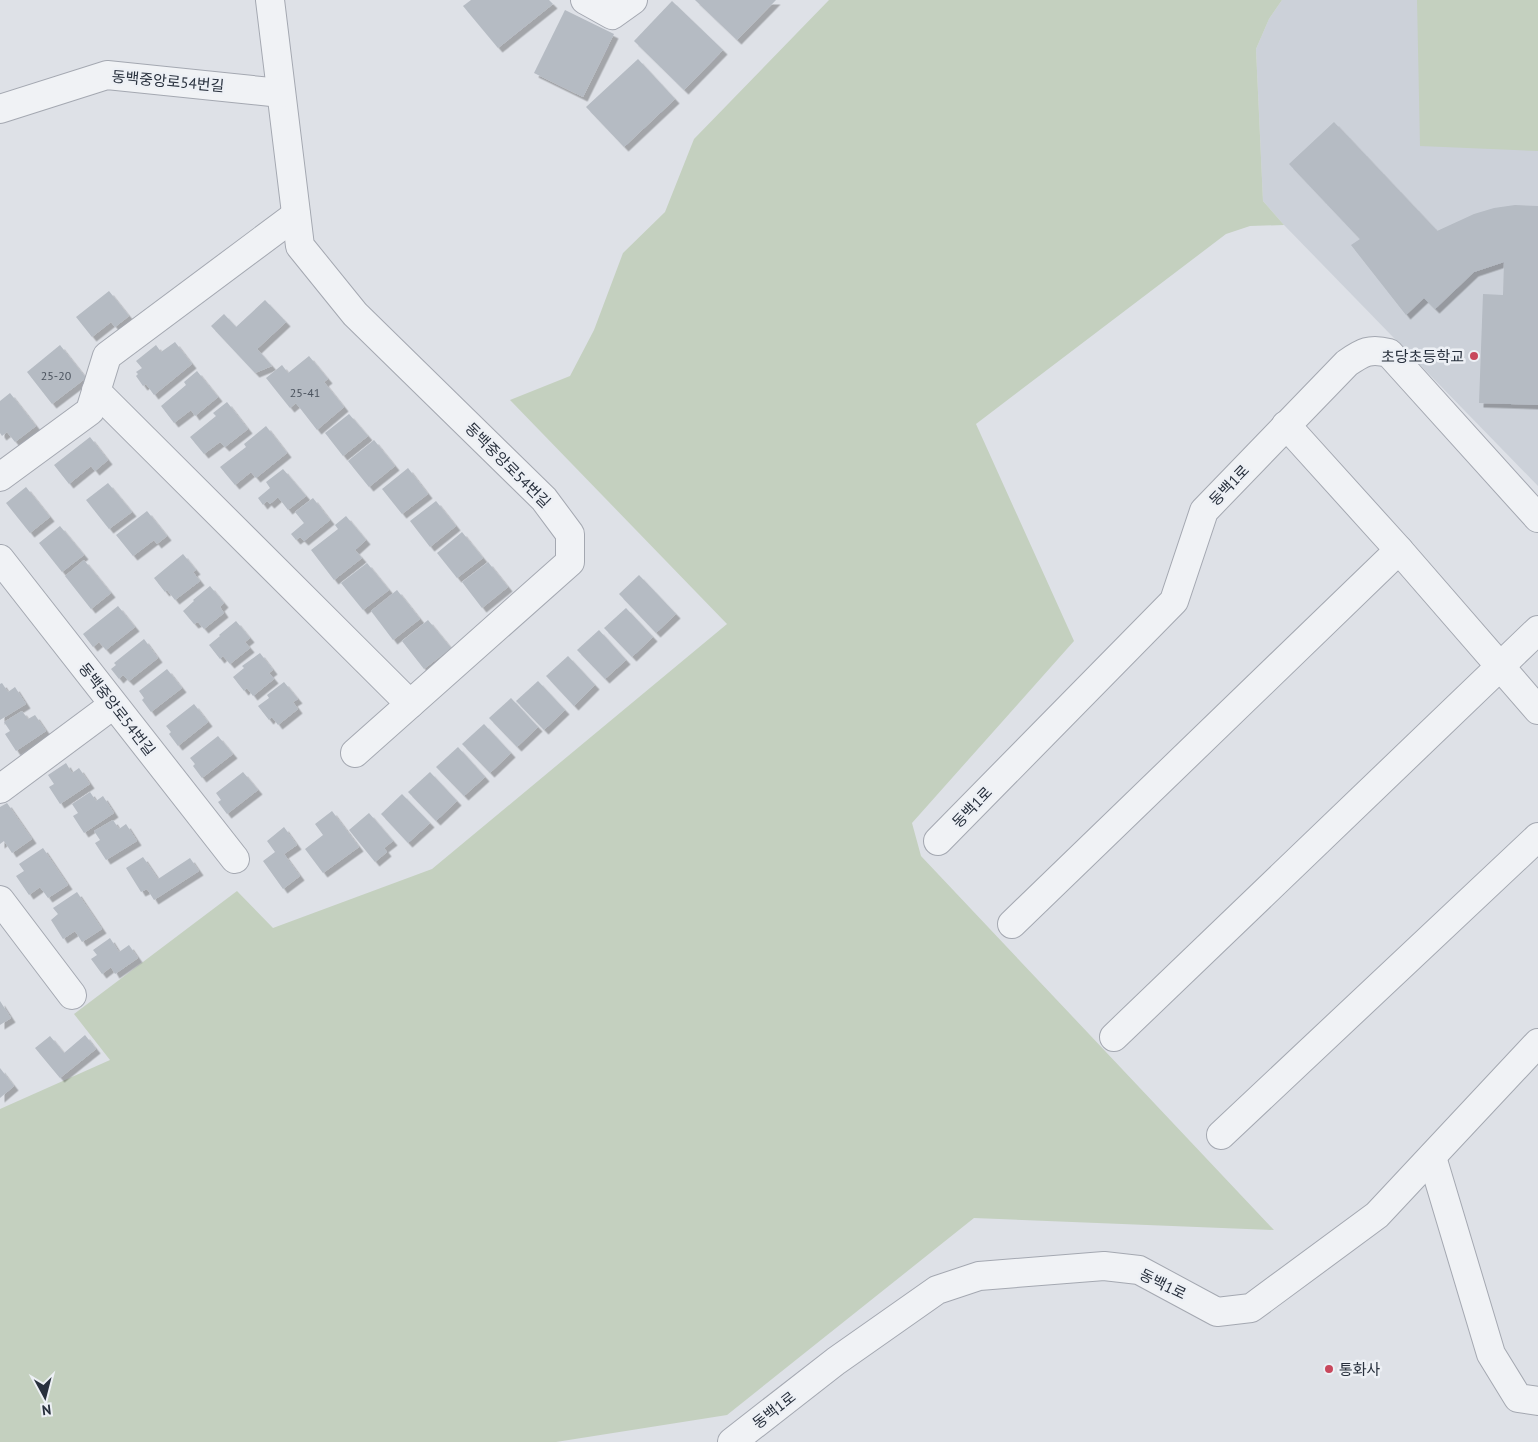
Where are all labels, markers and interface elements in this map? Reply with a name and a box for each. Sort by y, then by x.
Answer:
street label: 동백중앙로54번길 [111,67,225,95]
place label: 초당초등학교 [1381,347,1464,366]
marker: 초당초등학교 [1468,350,1480,362]
house number: 25-20 [41,368,72,383]
house number: 25-41 [290,385,320,400]
street label: 동백중앙로54번길 [461,418,555,512]
street label: 동백1로 [1205,461,1253,509]
street label: 동백중앙로54번길 [75,659,159,759]
street label: 동백1로 [948,783,996,831]
street label: 동백1로 [1137,1265,1189,1303]
place label: 통화사 [1339,1360,1381,1379]
marker: 통화사 [1323,1363,1335,1375]
north arrow [20,1372,70,1422]
street label: 동백1로 [749,1387,799,1433]
text: N [41,1400,52,1419]

